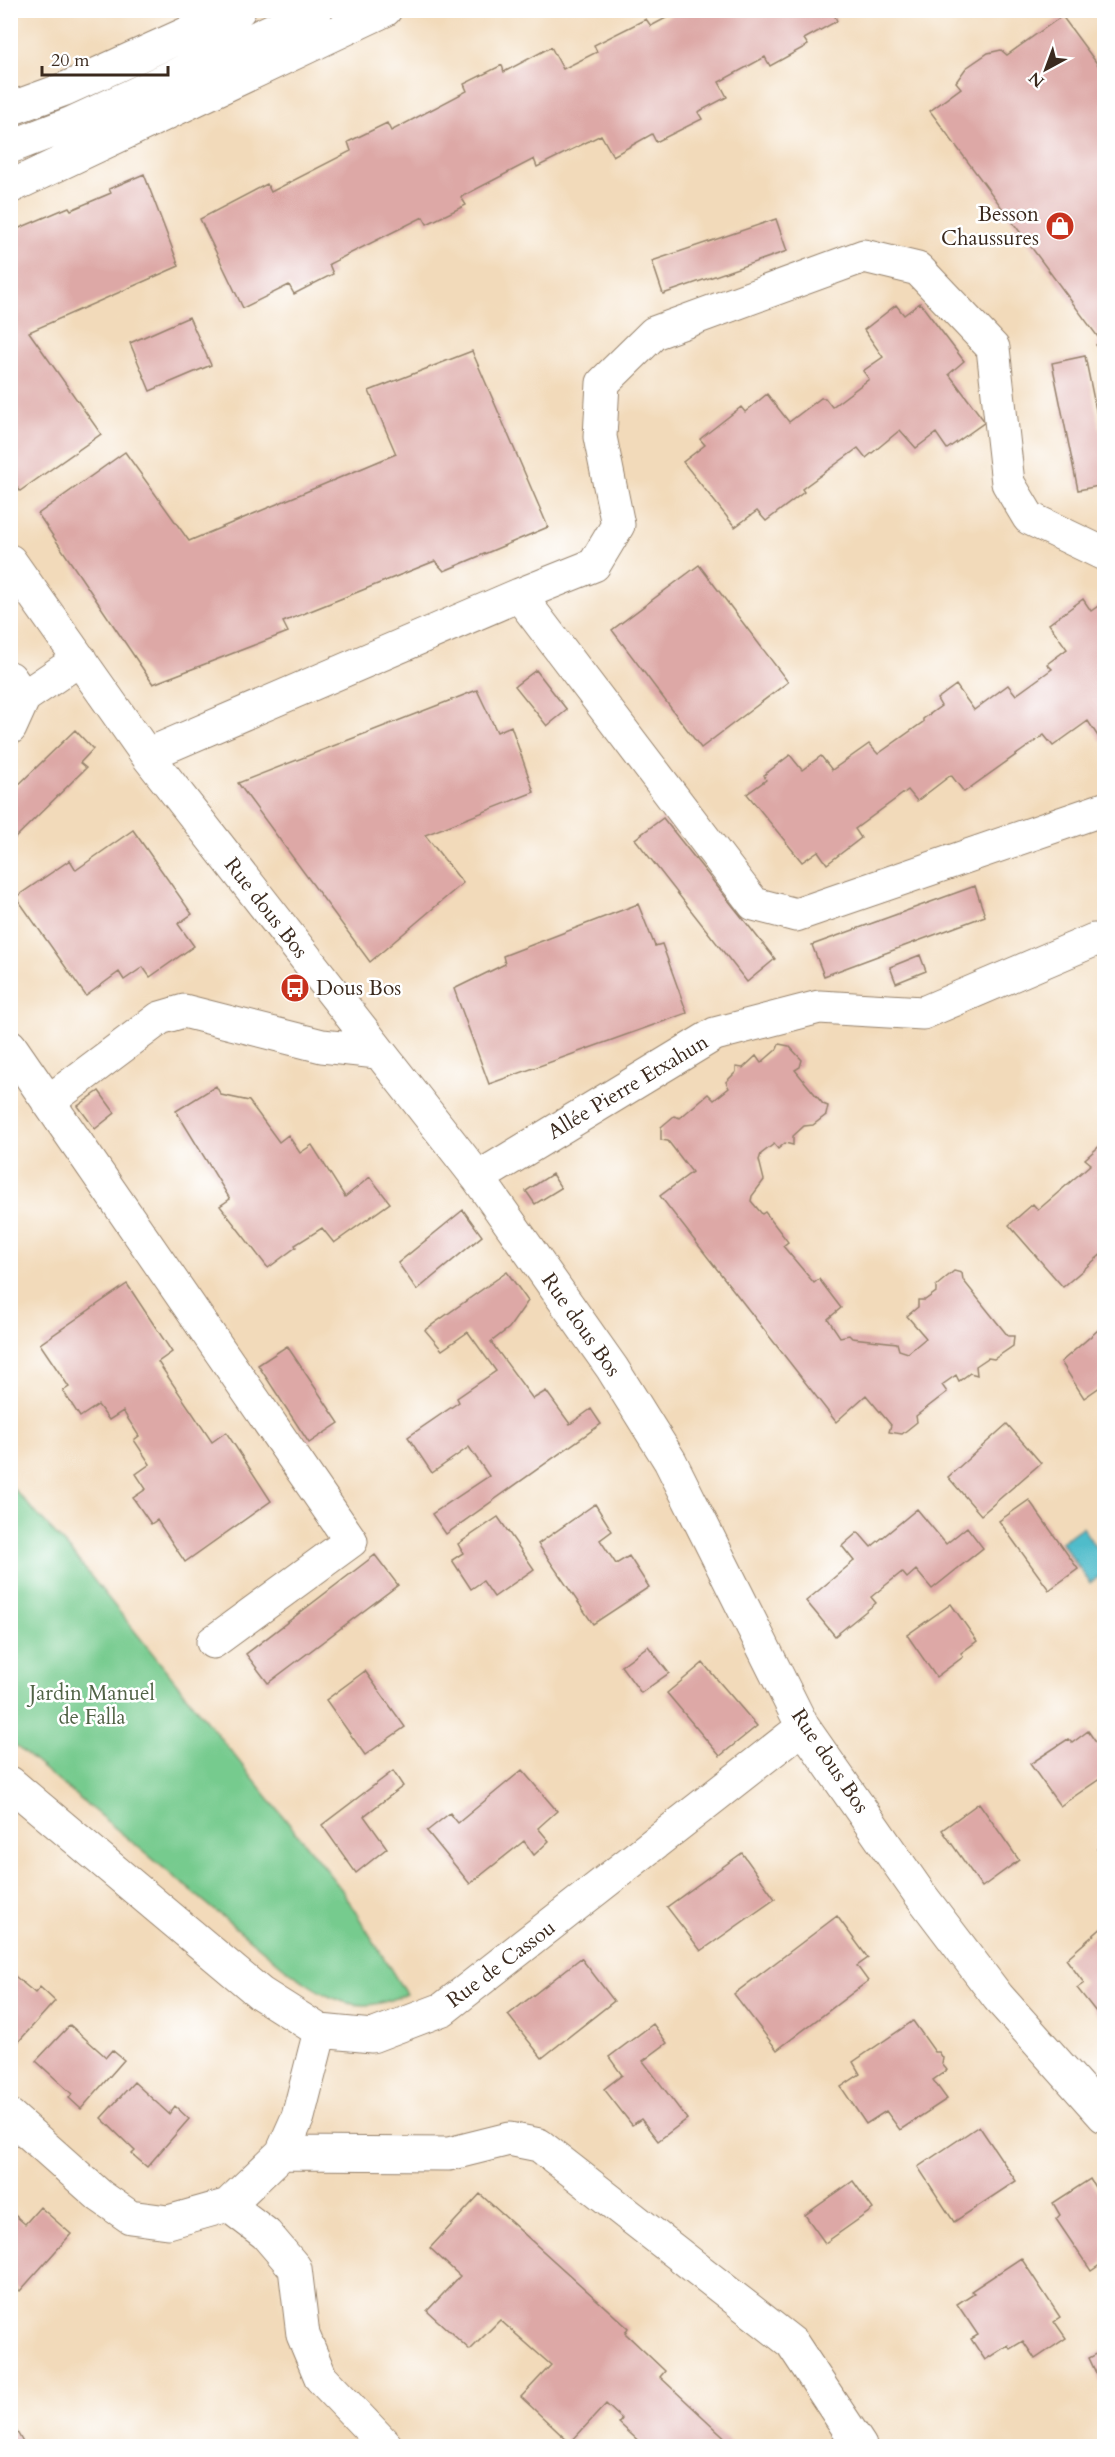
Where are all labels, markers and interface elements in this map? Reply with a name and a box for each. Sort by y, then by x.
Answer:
scale bar [42,39,168,77]
north arrow [1016,39,1076,99]
text: 20 m [51,48,90,73]
text: N [1024,67,1049,92]
place label: Besson Chaussures [941,200,1039,253]
shop icon: Besson Chaussures [1044,210,1076,242]
street label: Rue dous Bos [217,852,315,964]
bus stop icon: Dous Bos [279,972,311,1004]
place label: Dous Bos [316,974,401,1003]
street label: Allée Pierre Etxahun [542,1027,714,1146]
street label: Rue dous Bos [535,1267,627,1383]
park label: Jardin Manuel de Falla [26,1679,155,1732]
street label: Rue dous Bos [784,1703,876,1819]
street label: Rue de Cassou [440,1913,562,2015]

